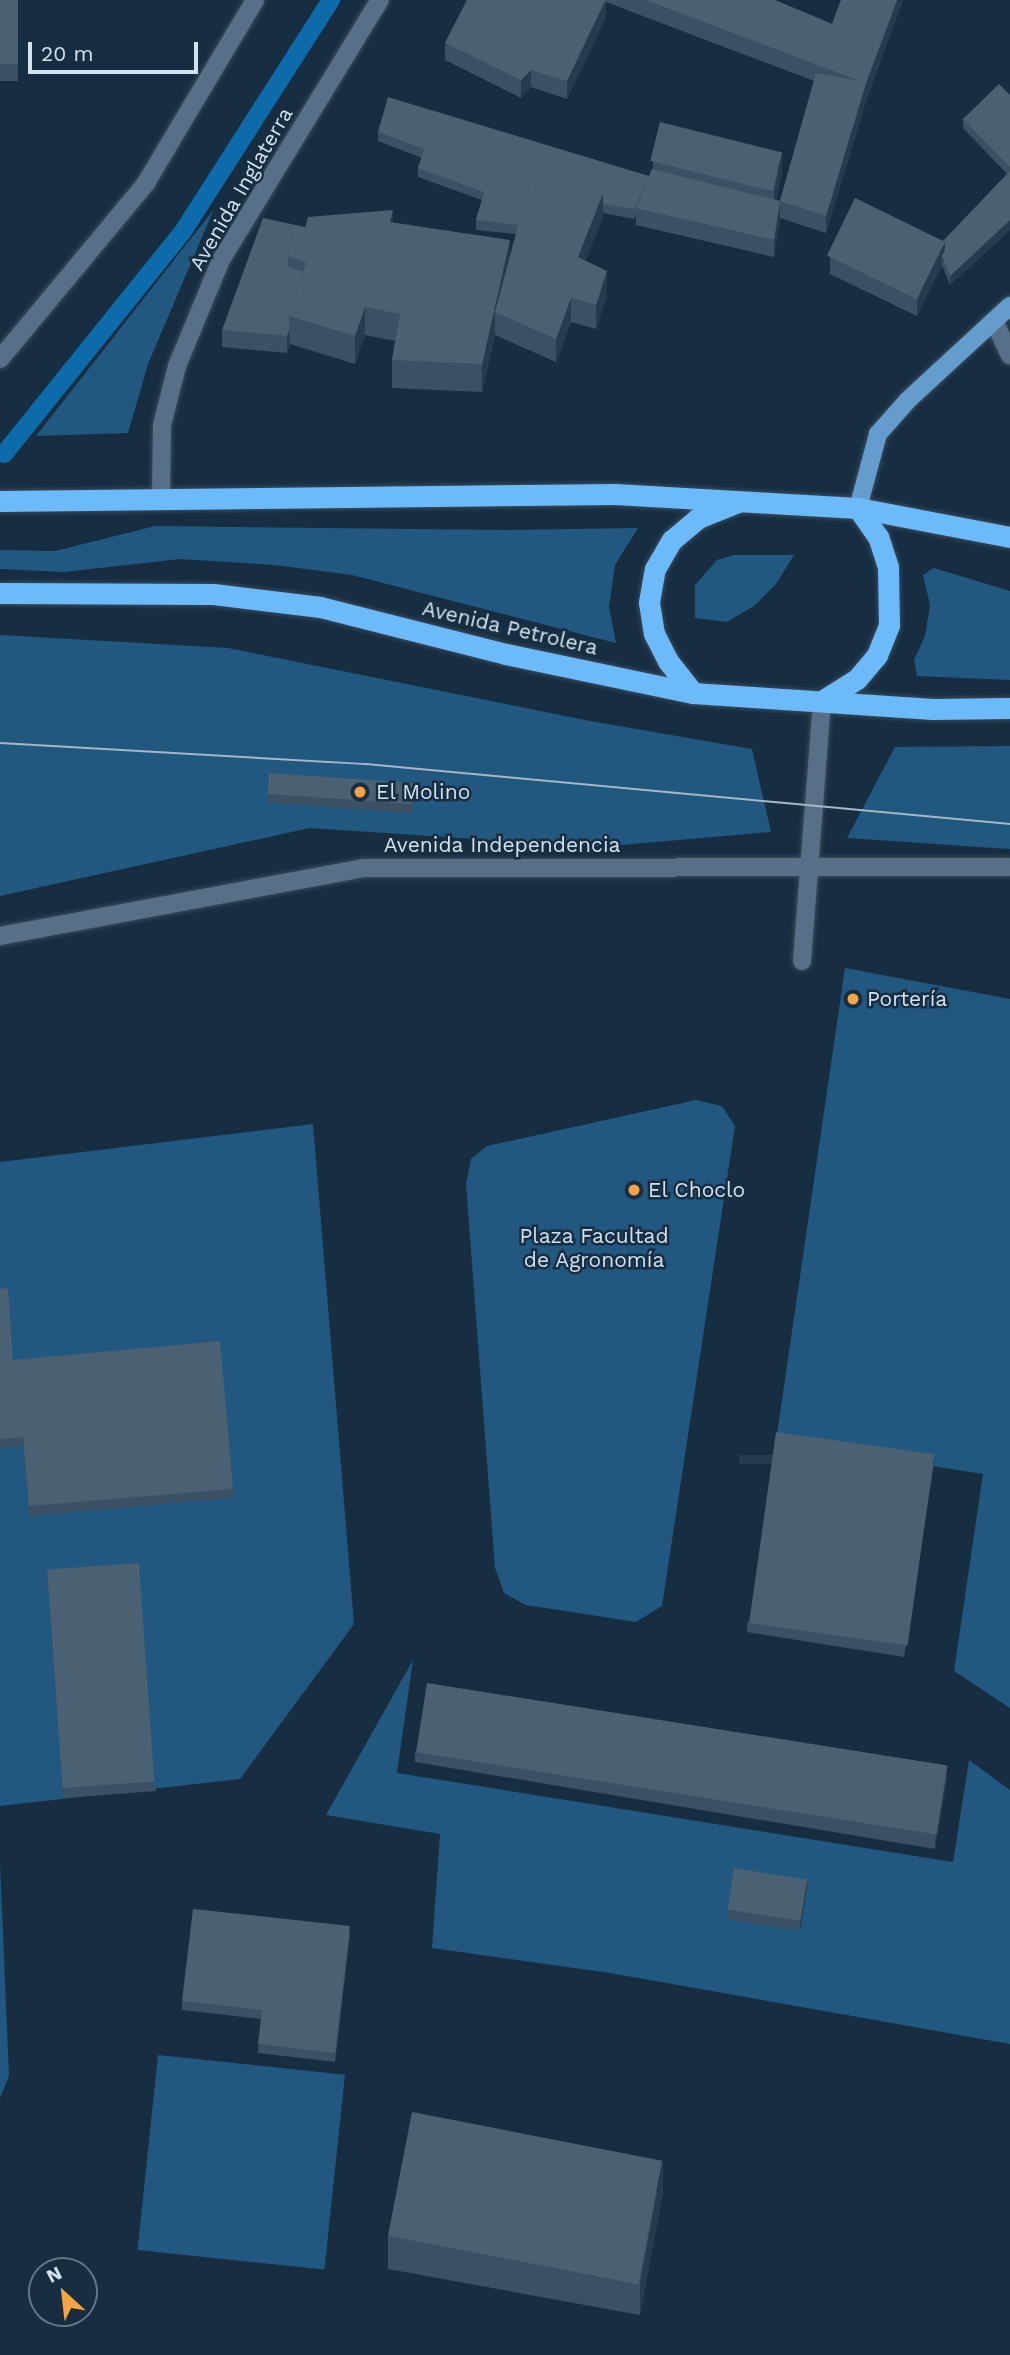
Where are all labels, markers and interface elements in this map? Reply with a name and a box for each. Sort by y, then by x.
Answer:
scale bar [32,28,201,72]
text: 20 m [41,41,93,66]
street label: Avenida Inglaterra [184,103,298,275]
street label: Avenida Petrolera [420,596,600,660]
place label: El Molino [376,779,471,805]
marker: El Molino [350,782,370,802]
street label: Avenida Independencia [383,832,621,858]
place label: Portería [867,986,947,1012]
marker: Portería [845,991,861,1007]
place label: El Choclo [648,1177,746,1203]
marker: El Choclo [626,1182,642,1198]
park label: Plaza Facultad de Agronomía [519,1223,669,1273]
north arrow [28,2257,98,2327]
text: N [43,2261,66,2288]

